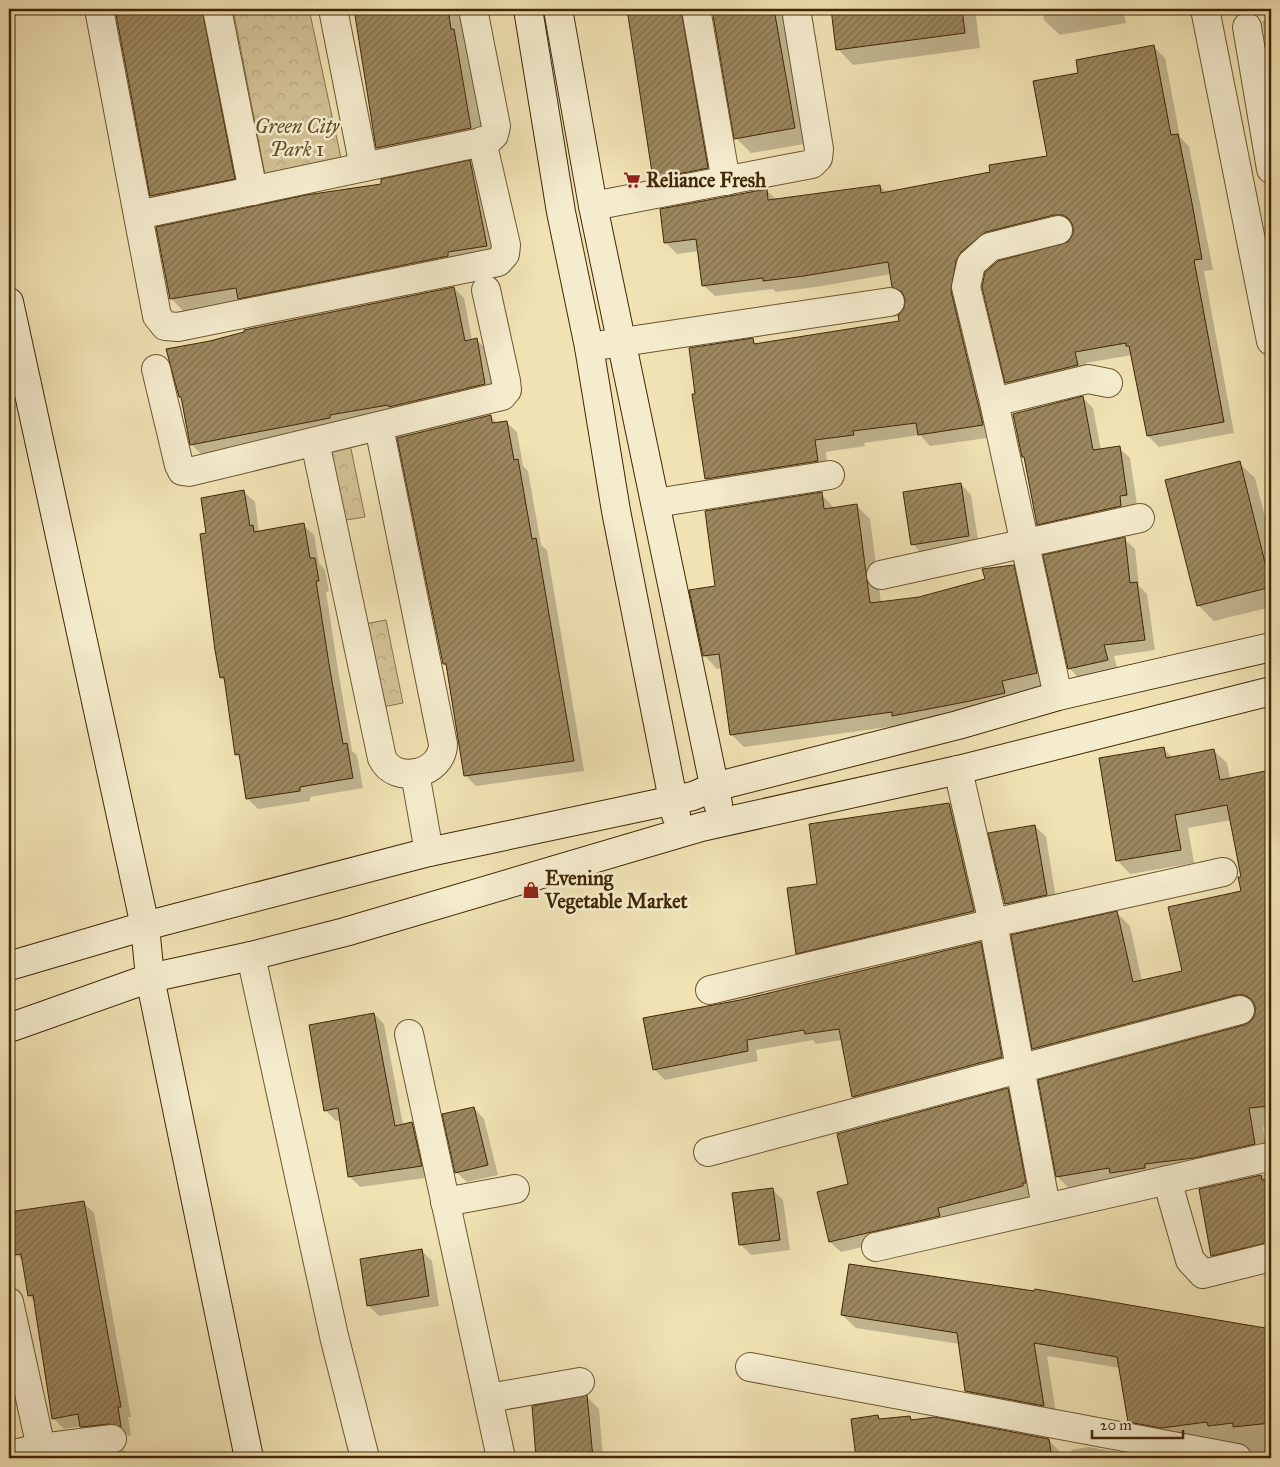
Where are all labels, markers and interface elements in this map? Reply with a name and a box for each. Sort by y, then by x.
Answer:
park label: Green City Park 1 [255,114,341,161]
place label: Reliance Fresh [646,168,767,192]
supermarket icon: Reliance Fresh [622,170,642,190]
place label: Evening Vegetable Market [544,866,688,914]
shop icon: Evening Vegetable Market [521,880,541,900]
scale bar [1092,1407,1184,1439]
text: 20 m [1100,1416,1132,1434]

